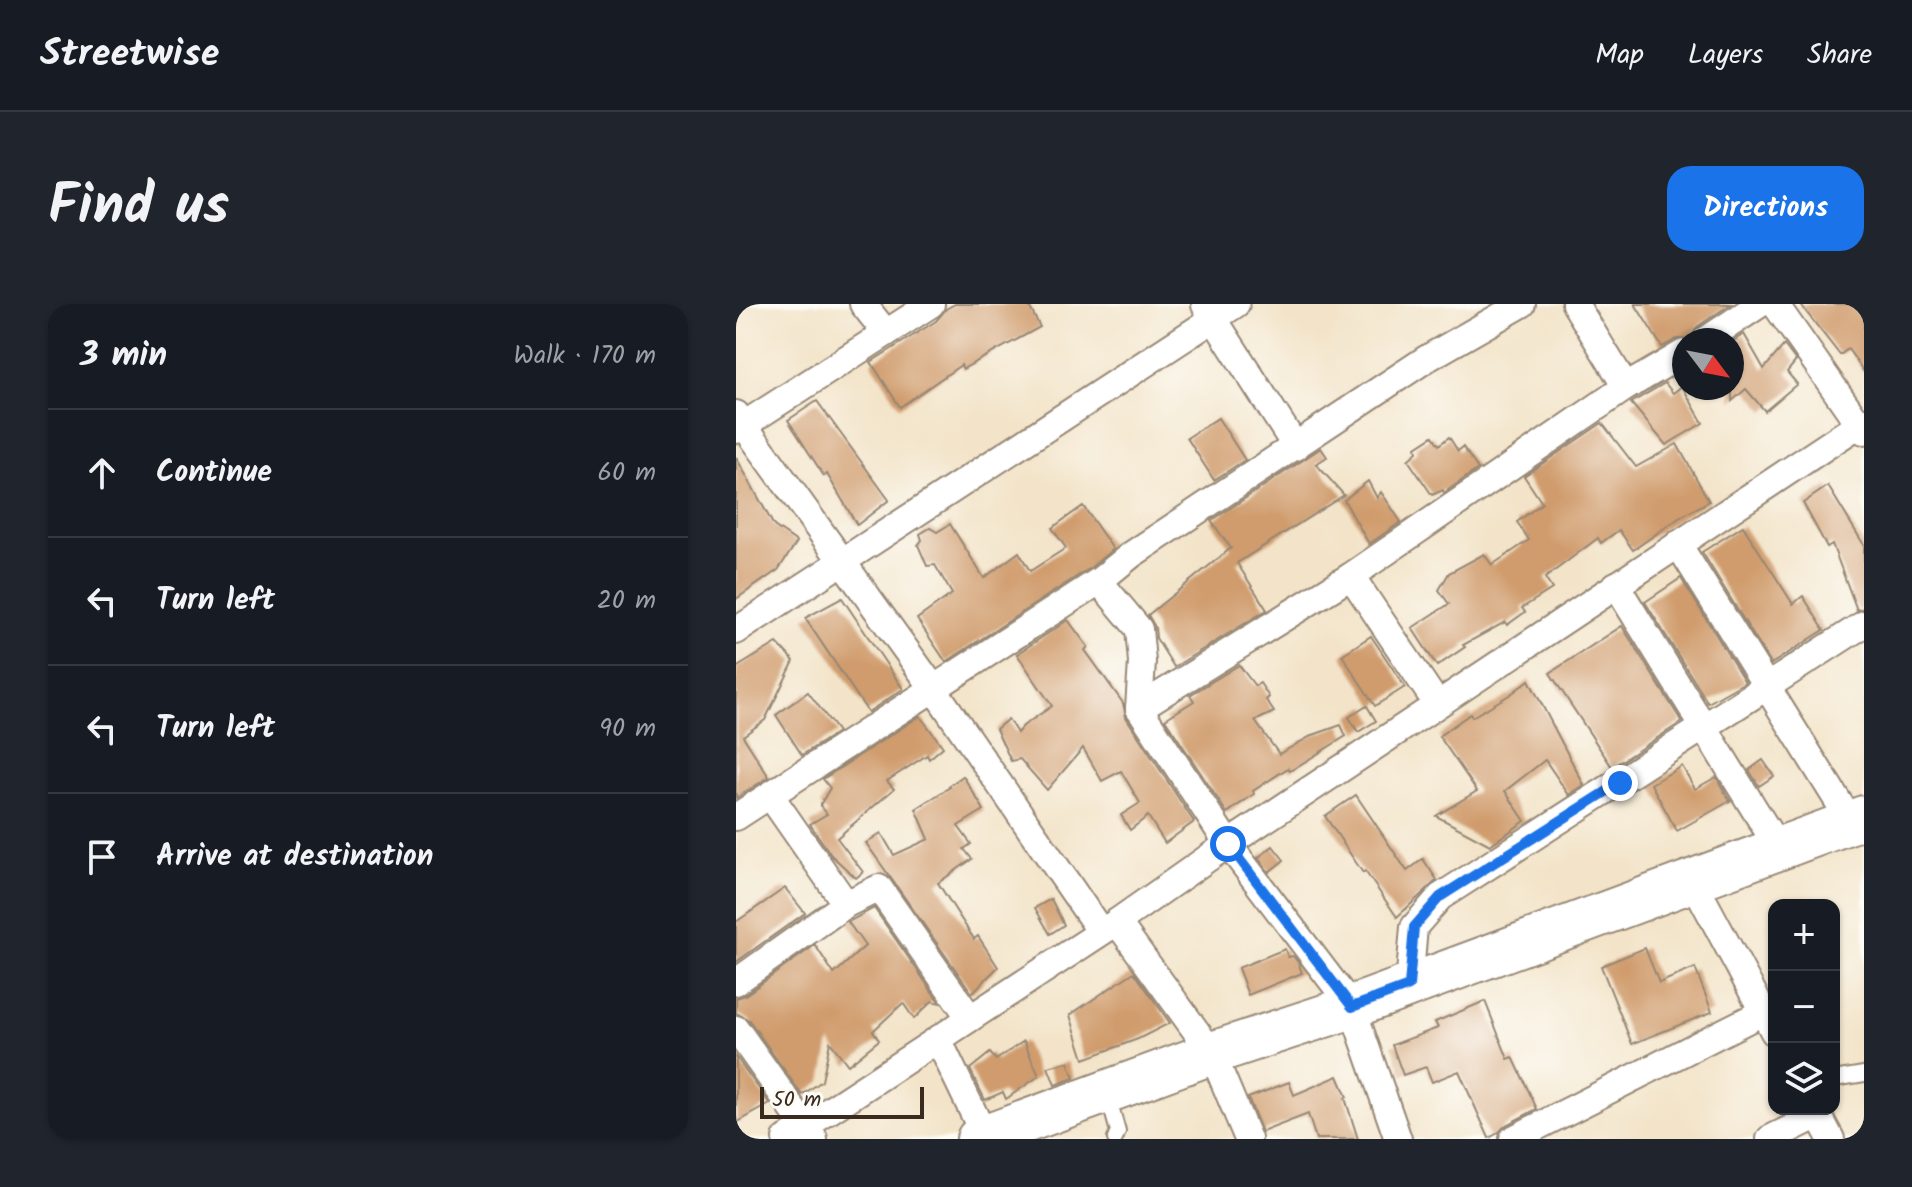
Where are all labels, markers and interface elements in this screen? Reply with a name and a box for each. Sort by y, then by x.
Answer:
text: Streetwise [40,25,219,85]
text: Map [1595,33,1644,78]
text: Layers [1688,33,1763,78]
text: Share [1807,33,1872,78]
text: Find us [48,163,229,253]
button: Directions [1667,166,1864,251]
north arrow [1672,328,1744,400]
text: 3 min [80,329,167,383]
text: Walk · 170 m [514,335,656,377]
text: Continue [156,449,272,497]
icon: ahead [80,451,124,495]
text: 60 m [597,452,656,494]
text: Turn left [156,577,275,625]
icon: left [80,579,124,623]
text: 20 m [597,580,656,622]
text: Turn left [156,705,275,753]
icon: left [80,707,124,751]
text: 90 m [599,708,656,750]
route end [1602,765,1638,801]
route start [1210,826,1246,862]
text: Arrive at destination [156,833,433,881]
icon: arrive [80,835,124,879]
map controls [1768,899,1840,1115]
button: + [1768,899,1840,971]
button: − [1768,971,1840,1043]
button: layers [1768,1043,1840,1115]
scale bar [760,1083,924,1119]
text: 50 m [772,1083,821,1118]

